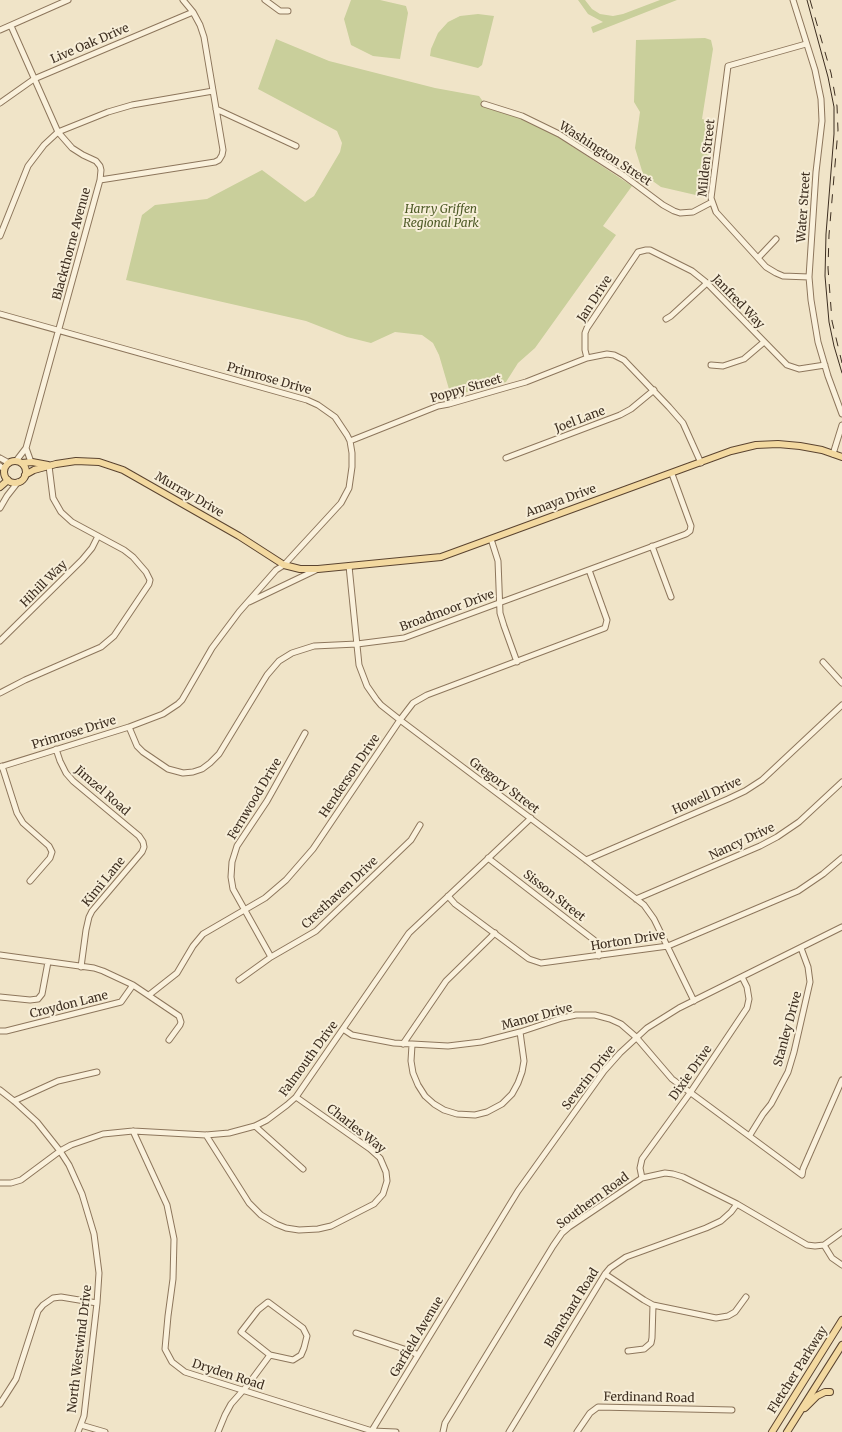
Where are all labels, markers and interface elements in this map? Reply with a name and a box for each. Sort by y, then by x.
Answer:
street label: Live Oak Drive [49,21,131,67]
street label: Milden Street [696,118,718,198]
street label: Washington Street [556,119,654,189]
street label: Water Street [794,171,814,243]
street label: Blackthorne Avenue [50,186,94,302]
park label: Harry Griffen Regional Park [403,203,479,231]
street label: Janfred Way [709,272,767,332]
street label: Jan Drive [575,273,615,325]
street label: Primrose Drive [225,360,313,398]
street label: Poppy Street [429,372,503,406]
street label: Joel Lane [553,404,607,436]
street label: Murray Drive [152,470,226,520]
street label: Amaya Drive [524,482,598,520]
street label: Hihill Way [18,558,70,610]
street label: Broadmoor Drive [398,587,496,635]
street label: Primrose Drive [30,713,118,753]
street label: Henderson Drive [317,732,383,820]
street label: Gregory Street [466,755,542,817]
street label: Fernwood Drive [225,756,285,842]
street label: Jimzel Road [71,763,133,819]
street label: Howell Drive [670,774,744,818]
street label: Nancy Drive [707,821,777,863]
street label: Kimi Lane [80,854,128,910]
street label: Cresthaven Drive [299,854,381,932]
street label: Sisson Street [520,867,588,925]
street label: Horton Drive [590,928,666,954]
street label: Croydon Lane [28,988,110,1022]
street label: Stanley Drive [771,990,805,1068]
street label: Manor Drive [500,1001,574,1033]
street label: Falmouth Drive [277,1018,341,1100]
street label: Severin Drive [559,1043,619,1113]
street label: Dixie Drive [667,1043,715,1103]
street label: Charles Way [324,1102,388,1156]
street label: Southern Road [554,1170,632,1232]
street label: Blanchard Road [542,1266,602,1350]
street label: North Westwind Drive [65,1284,95,1414]
street label: Garfield Avenue [387,1294,447,1380]
street label: Fletcher Parkway [765,1324,831,1416]
street label: Dryden Road [190,1357,266,1393]
street label: Ferdinand Road [603,1390,695,1406]

